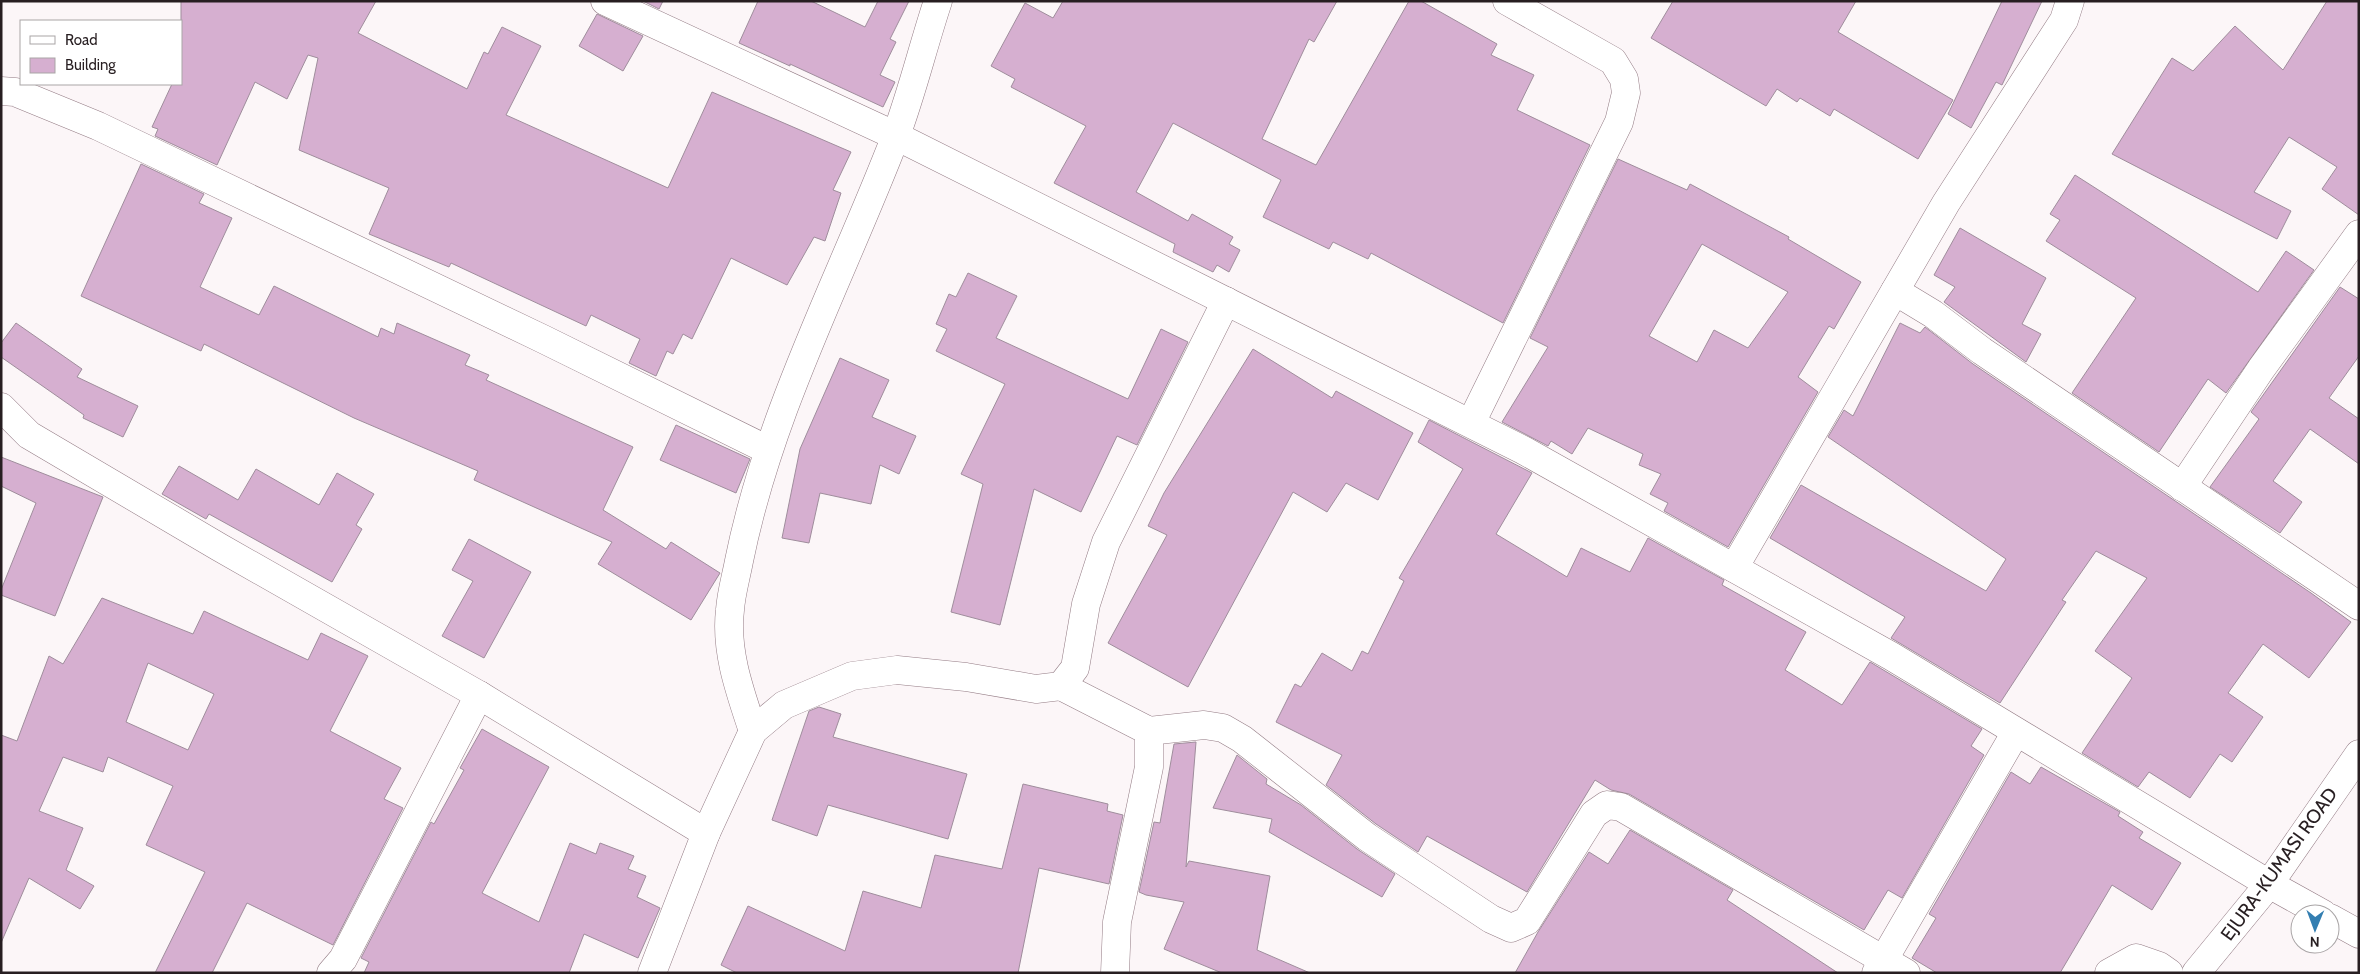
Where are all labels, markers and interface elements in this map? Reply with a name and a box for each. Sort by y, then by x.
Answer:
legend [20,20,182,85]
text: Road [65,31,98,49]
text: Building [65,56,116,74]
street label: EJURA-KUMASI ROAD [2216,783,2342,945]
north arrow [2290,904,2340,954]
text: N [2310,933,2320,951]

